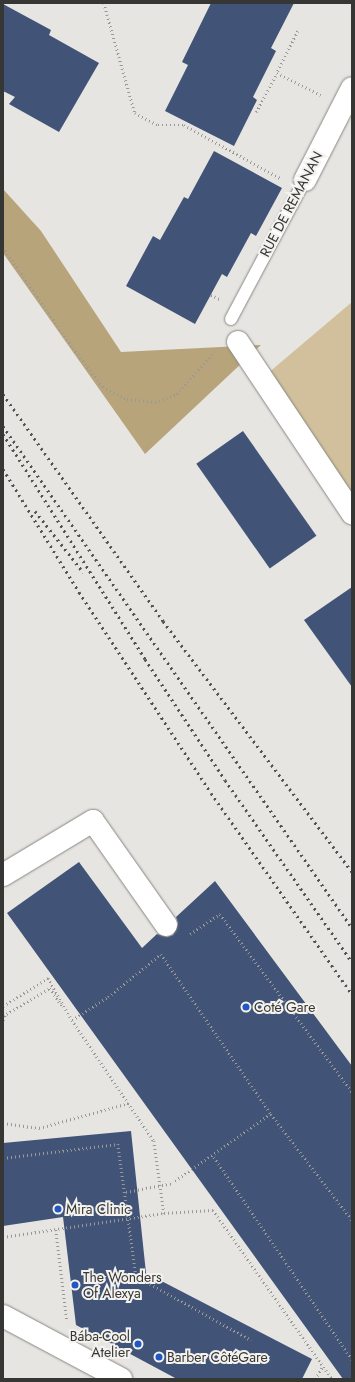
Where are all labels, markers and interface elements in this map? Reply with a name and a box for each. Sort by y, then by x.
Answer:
street label: RUE DE REMANAN [256,148,326,260]
place label: Coté Gare [254,999,315,1015]
marker: Coté Gare [241,1002,251,1012]
place label: Mira Clinic [66,1201,131,1217]
marker: Mira Clinic [53,1204,63,1214]
place label: The Wonders Of Alexya [83,1269,162,1302]
marker: The Wonders Of Alexya [70,1280,80,1290]
place label: Bába-Cool Atelier [70,1328,130,1360]
marker: Bába-Cool Atelier [133,1339,143,1349]
place label: Barber CôtéGare [167,1349,268,1365]
marker: Barber CôtéGare [154,1352,164,1362]

